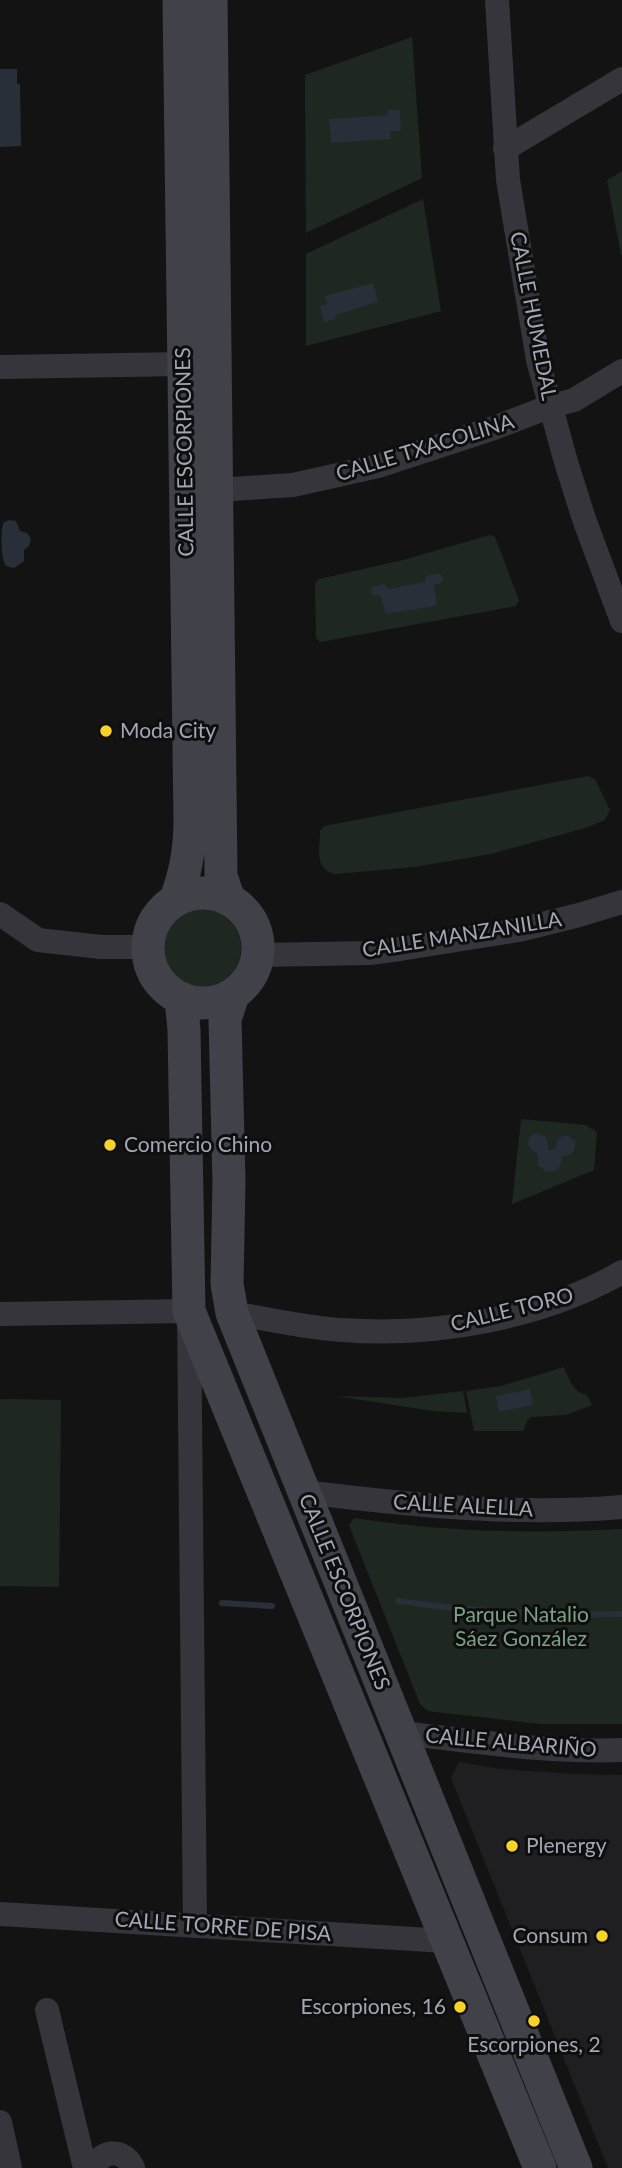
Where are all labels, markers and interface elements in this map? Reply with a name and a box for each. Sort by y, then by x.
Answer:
street label: CALLE HUMEDAL [504,230,562,402]
street label: CALLE ESCORPIONES [171,347,199,557]
street label: CALLE TXACOLINA [333,409,517,487]
place label: Moda City [120,718,216,744]
marker: Moda City [98,723,114,739]
street label: CALLE MANZANILLA [360,907,564,963]
place label: Comercio Chino [124,1132,272,1158]
marker: Comercio Chino [102,1137,118,1153]
street label: CALLE TORO [448,1283,576,1337]
street label: CALLE ESCORPIONES [293,1490,395,1694]
street label: CALLE ALELLA [392,1490,534,1522]
park label: Parque Natalio Sáez González [453,1602,589,1652]
street label: CALLE ALBARIÑO [424,1723,598,1763]
place label: Plenergy [526,1833,607,1859]
marker: Plenergy [504,1838,520,1854]
street label: CALLE TORRE DE PISA [114,1907,332,1947]
place label: Consum [512,1923,588,1949]
marker: Consum [594,1928,610,1944]
place label: Escorpiones, 16 [300,1994,446,2020]
marker: Escorpiones, 16 [452,1999,468,2015]
marker: Escorpiones, 2 [526,2013,542,2029]
place label: Escorpiones, 2 [467,2032,601,2058]

